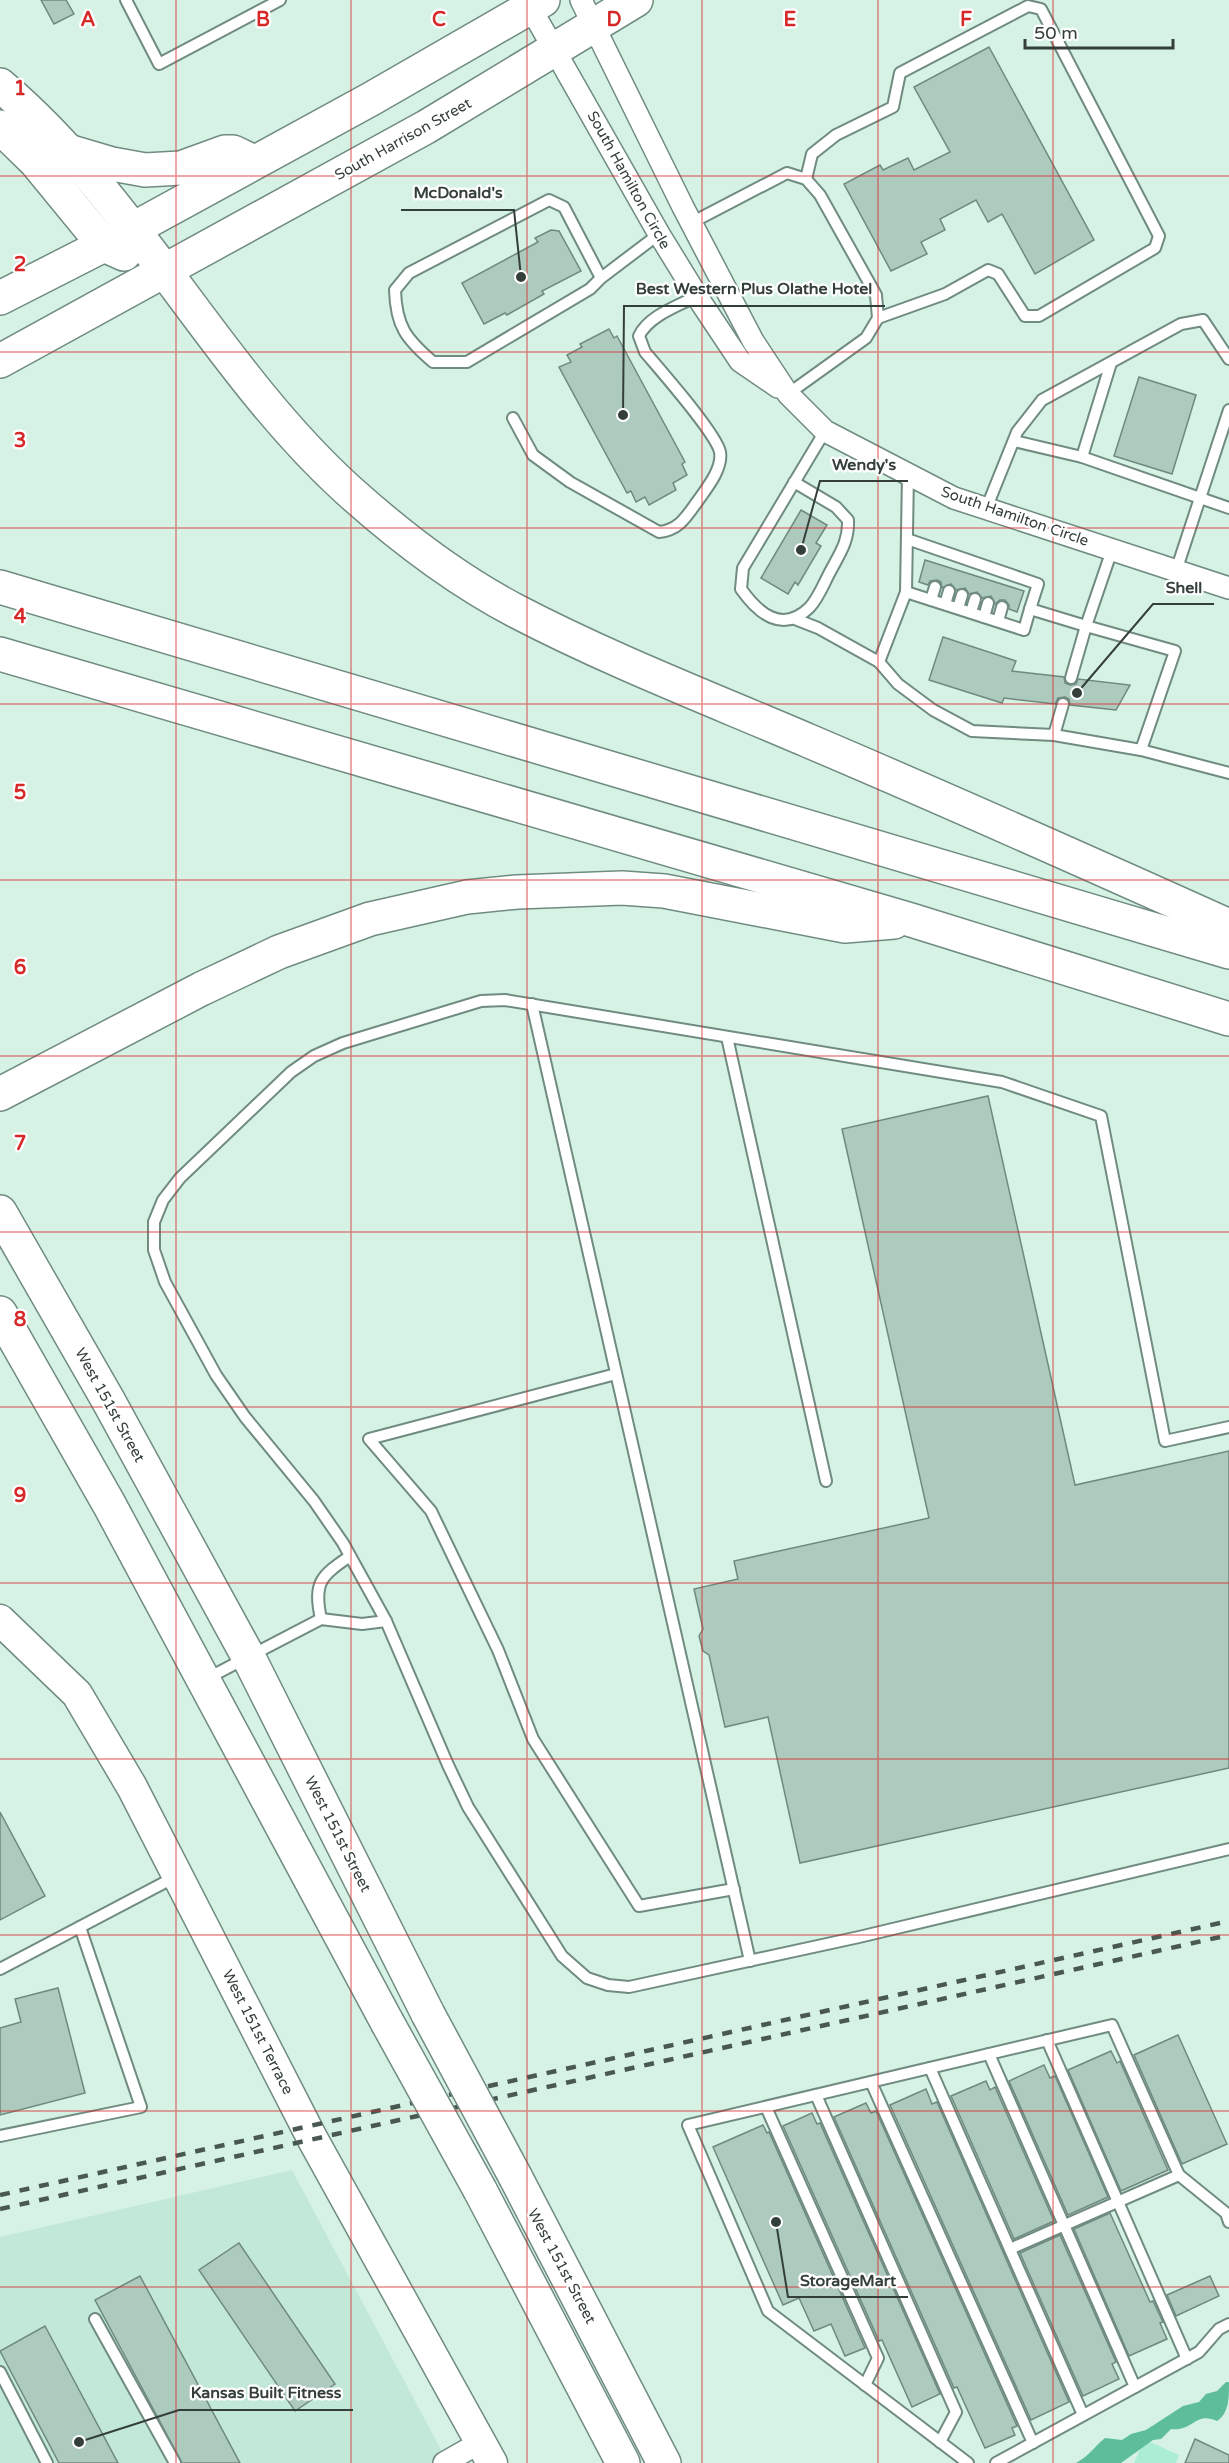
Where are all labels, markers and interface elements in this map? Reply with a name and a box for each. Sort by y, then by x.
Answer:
text: A [81,8,96,32]
text: B [256,8,270,32]
text: C [432,8,446,32]
text: D [606,8,622,32]
text: E [784,8,797,32]
text: F [960,8,972,32]
scale bar [1025,12,1174,50]
text: 50 m [1034,22,1078,44]
text: 1 [14,77,26,101]
street label: South Harrison Street [332,94,475,184]
street label: South Hamilton Circle [584,108,674,252]
callout: McDonald's [401,176,514,210]
text: McDonald's [413,183,503,203]
text: 2 [14,253,26,277]
callout: Best Western Plus Olathe Hotel [624,272,885,306]
text: Best Western Plus Olathe Hotel [636,279,872,299]
text: 3 [14,429,26,453]
callout: Wendy's [820,447,908,481]
text: Wendy's [832,455,896,475]
street label: South Hamilton Circle [939,482,1091,550]
callout: Shell [1153,570,1214,604]
text: Shell [1166,578,1202,598]
text: 4 [14,605,27,629]
text: 5 [14,781,26,805]
text: 6 [14,956,26,980]
text: 7 [14,1132,26,1156]
text: 8 [14,1308,26,1332]
street label: West 151st Street [71,1345,149,1465]
text: 9 [14,1484,26,1508]
street label: West 151st Street [301,1773,375,1895]
street label: West 151st Terrace [219,1967,297,2097]
street label: West 151st Street [524,2205,600,2327]
callout: StorageMart [788,2263,908,2297]
text: StorageMart [800,2271,897,2291]
callout: Kansas Built Fitness [179,2376,353,2410]
text: Kansas Built Fitness [191,2383,342,2403]

